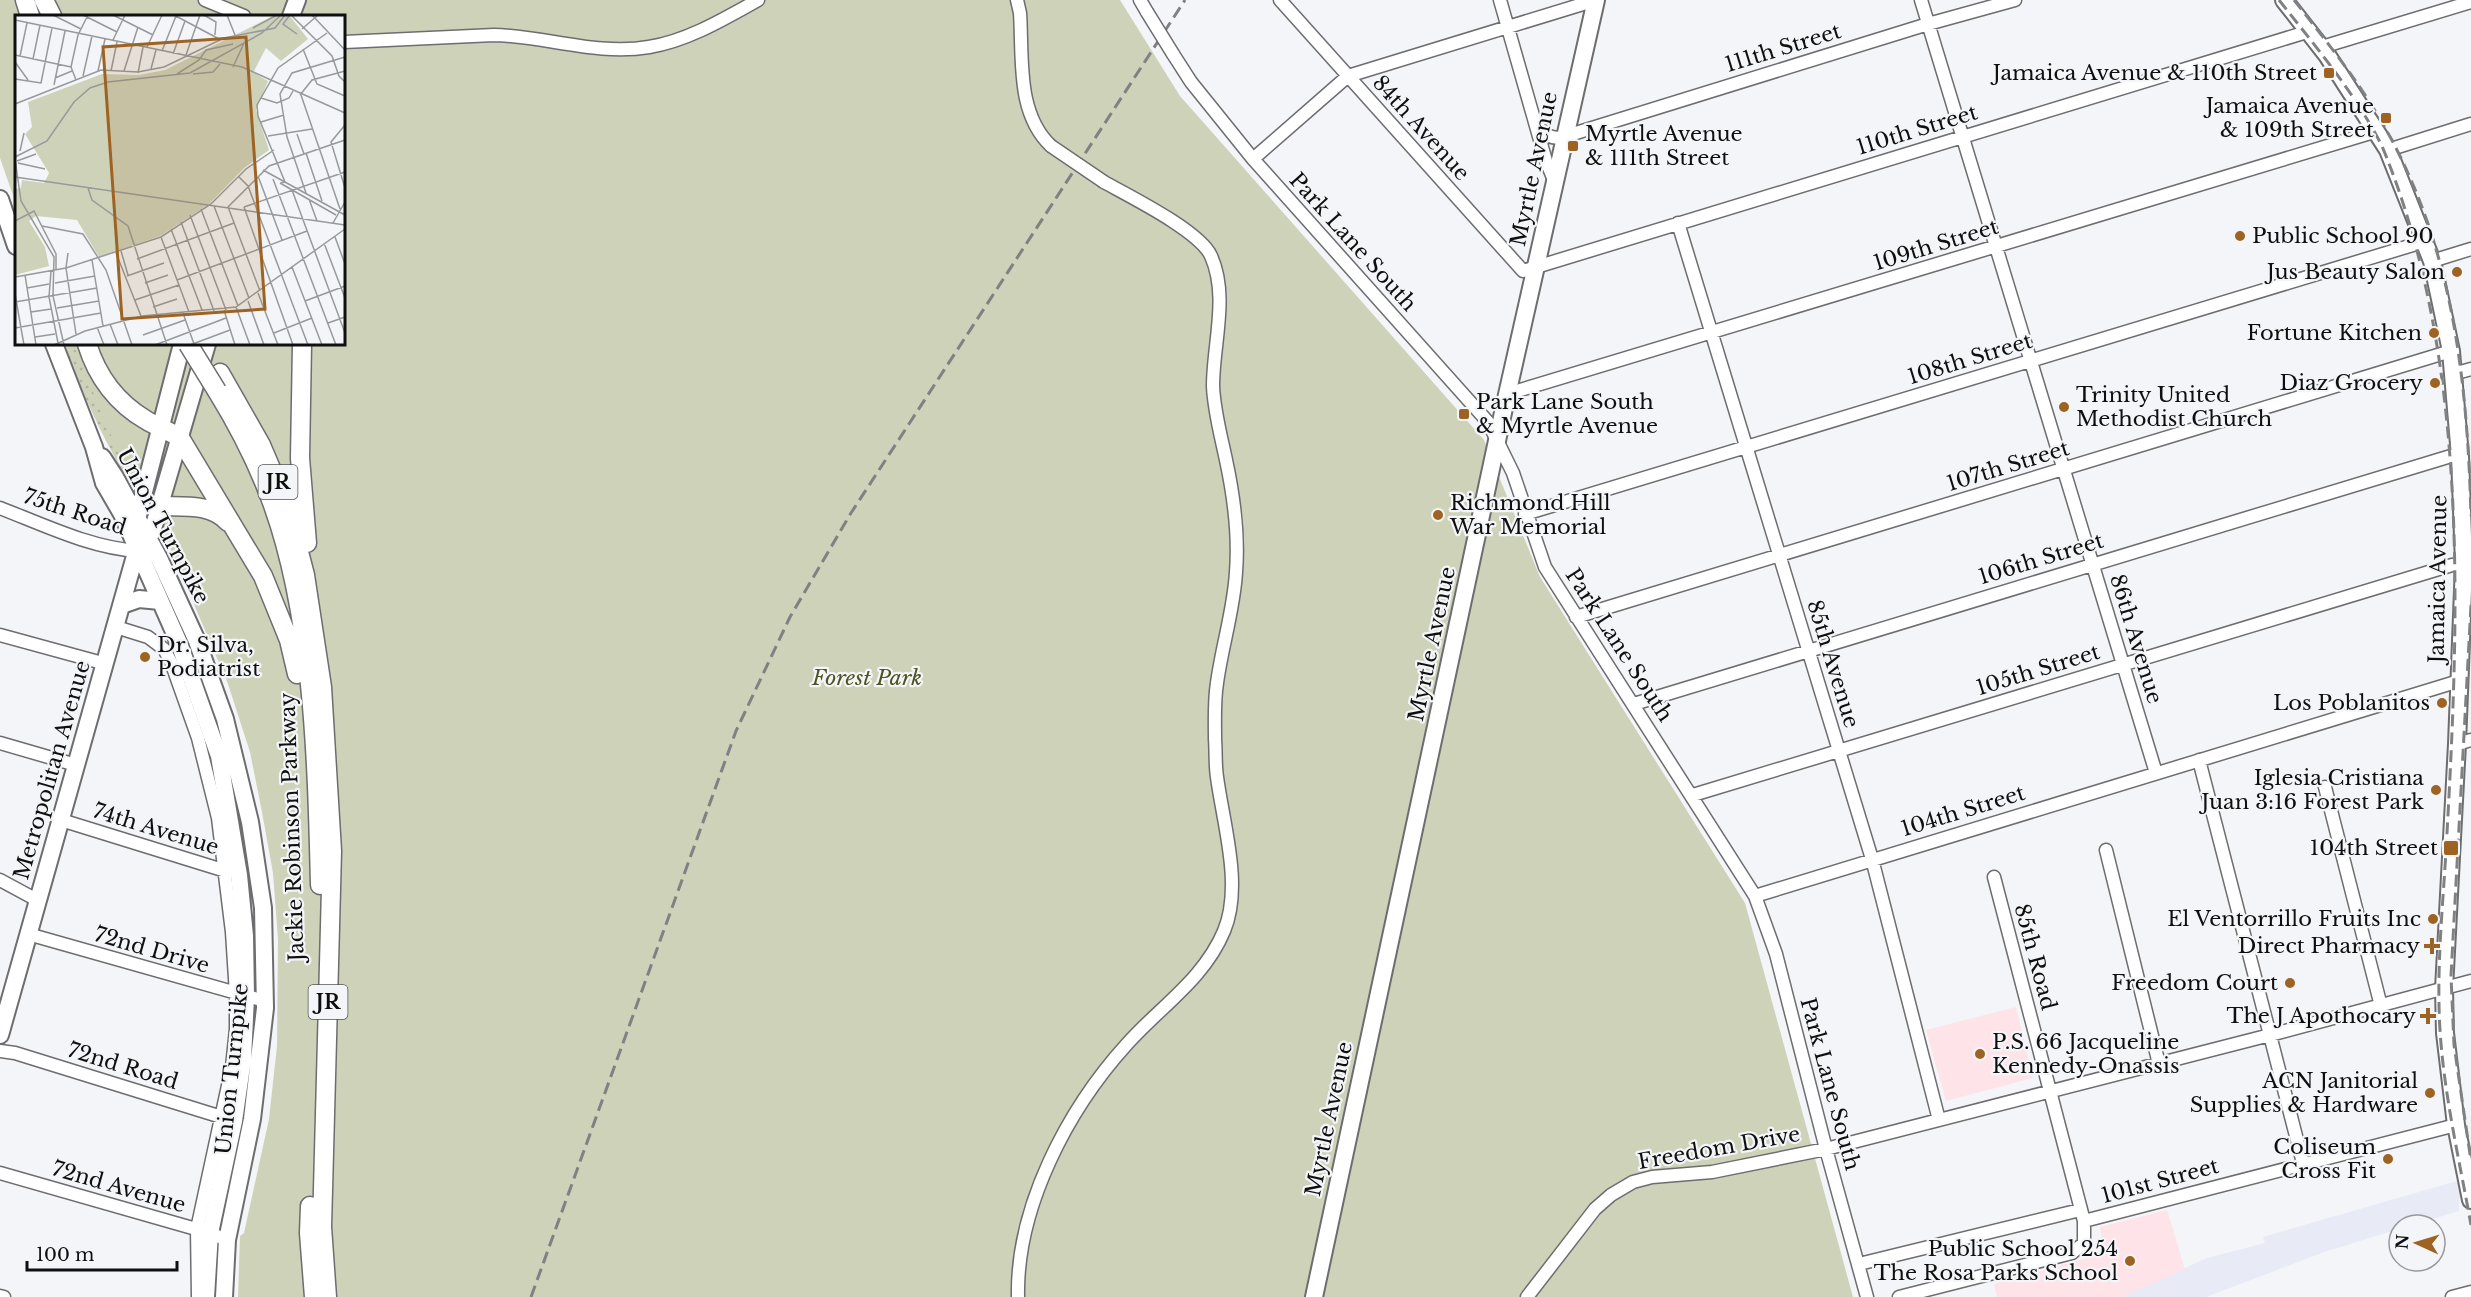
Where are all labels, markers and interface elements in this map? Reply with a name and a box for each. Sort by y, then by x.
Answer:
inset map [15,15,345,345]
street label: 111th Street [1722,18,1844,78]
place label: Jamaica Avenue & 110th Street [1990,60,2317,86]
marker: Jamaica Avenue & 110th Street [2322,66,2336,80]
street label: 84th Avenue [1367,70,1475,186]
street label: Myrtle Avenue [1505,89,1563,249]
place label: Jamaica Avenue & 109th Street [2203,93,2374,143]
street label: 110th Street [1853,99,1981,161]
marker: Jamaica Avenue & 109th Street [2379,111,2393,125]
place label: Myrtle Avenue & 111th Street [1585,121,1743,171]
marker: Myrtle Avenue & 111th Street [1566,139,1580,153]
street label: Park Lane South [1284,167,1422,317]
street label: 109th Street [1870,214,2002,276]
place label: Public School 90 [2252,223,2434,249]
marker: Public School 90 [2233,229,2247,243]
place label: Jus Beauty Salon [2264,259,2445,285]
marker: Jus Beauty Salon [2450,265,2464,279]
place label: Fortune Kitchen [2247,320,2422,346]
marker: Fortune Kitchen [2427,326,2441,340]
street label: 108th Street [1905,328,2035,390]
place label: Diaz Grocery [2279,370,2424,396]
marker: Diaz Grocery [2428,376,2442,390]
place label: Trinity United Methodist Church [2076,382,2272,432]
place label: Park Lane South & Myrtle Avenue [1476,389,1658,439]
marker: Trinity United Methodist Church [2057,400,2071,414]
marker: Park Lane South & Myrtle Avenue [1457,407,1471,421]
street label: 107th Street [1944,435,2072,497]
street label: Union Turnpike [111,444,215,608]
road number: JR [258,465,298,499]
street label: 75th Road [20,483,130,541]
place label: Richmond Hill War Memorial [1449,490,1611,540]
street label: Jamaica Avenue [2423,495,2452,666]
marker: Richmond Hill War Memorial [1431,508,1445,522]
street label: 106th Street [1975,528,2107,590]
street label: Park Lane South [1560,563,1678,727]
street label: Myrtle Avenue [1403,564,1461,724]
street label: 86th Avenue [2104,571,2168,707]
street label: 85th Avenue [1801,597,1865,731]
place label: Dr. Silva, Podiatrist [157,632,260,682]
street label: 105th Street [1973,639,2103,701]
marker: Dr. Silva, Podiatrist [138,650,152,664]
street label: Metropolitan Avenue [8,657,96,883]
park label: Forest Park [811,665,922,691]
place label: Los Poblanitos [2273,690,2430,716]
street label: Jackie Robinson Parkway [274,692,310,965]
marker: Los Poblanitos [2435,696,2449,710]
place label: Iglesia Cristiana Juan 3:16 Forest Park [2198,765,2424,815]
street label: 104th Street [1898,780,2028,842]
marker: Iglesia Cristiana Juan 3:16 Forest Park [2429,783,2443,797]
street label: 74th Avenue [90,798,222,860]
place label: 104th Street [2310,835,2438,861]
marker: 104th Street [2442,839,2460,857]
street label: 85th Road [2008,901,2062,1013]
place label: El Ventorrillo Fruits Inc [2167,906,2421,932]
marker: El Ventorrillo Fruits Inc [2426,912,2440,926]
street label: 72nd Drive [92,921,212,979]
place label: Direct Pharmacy [2238,933,2421,959]
marker: Direct Pharmacy [2425,939,2439,953]
place label: Freedom Court [2111,970,2278,996]
marker: Freedom Court [2283,976,2297,990]
street label: Union Turnpike [210,982,254,1156]
road number: JR [308,985,348,1019]
street label: Park Lane South [1794,995,1866,1173]
place label: The J Apothocary [2227,1003,2417,1029]
marker: The J Apothocary [2421,1009,2435,1023]
place label: P.S. 66 Jacqueline Kennedy-Onassis [1992,1029,2179,1079]
street label: 72nd Road [65,1037,181,1095]
street label: Myrtle Avenue [1300,1039,1358,1199]
marker: P.S. 66 Jacqueline Kennedy-Onassis [1973,1047,1987,1061]
place label: ACN Janitorial Supplies & Hardware [2190,1068,2418,1118]
marker: ACN Janitorial Supplies & Hardware [2423,1086,2437,1100]
street label: Freedom Drive [1636,1121,1802,1175]
place label: Coliseum Cross Fit [2273,1134,2376,1184]
marker: Coliseum Cross Fit [2381,1152,2395,1166]
street label: 101st Street [2098,1153,2222,1209]
street label: 72nd Avenue [49,1156,189,1218]
north arrow [2387,1213,2447,1273]
scale bar [27,1234,177,1272]
text: N [2392,1234,2413,1250]
place label: Public School 254 The Rosa Parks School [1874,1236,2118,1286]
text: 100 m [36,1244,94,1266]
marker: Public School 254 The Rosa Parks School [2123,1254,2137,1268]

